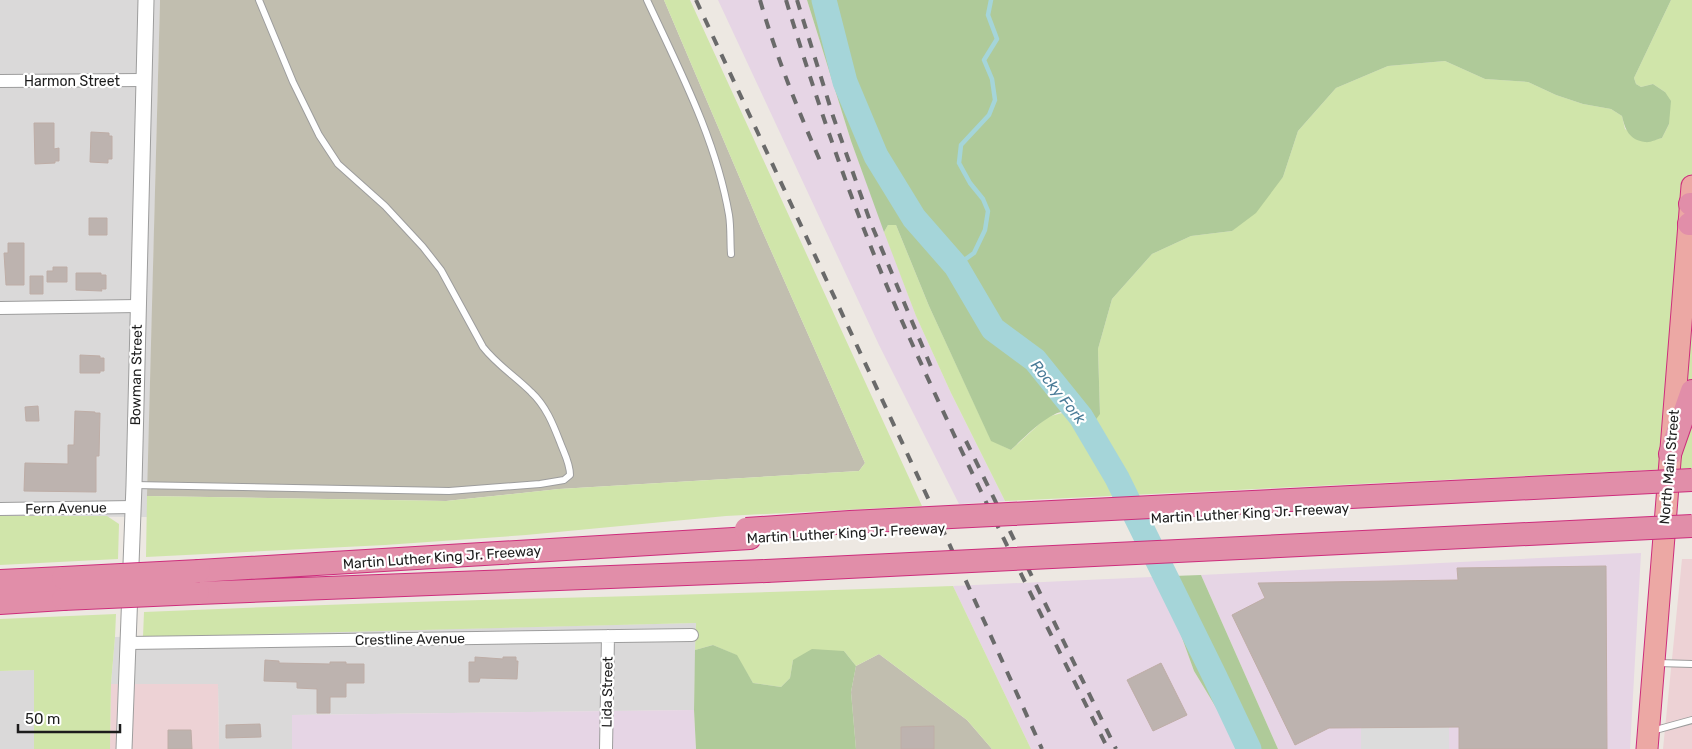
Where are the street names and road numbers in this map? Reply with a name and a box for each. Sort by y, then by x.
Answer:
street label: Harmon Street [24,73,120,90]
street label: Bowman Street [127,324,146,426]
street label: North Main Street [1656,408,1683,525]
street label: Fern Avenue [25,499,107,518]
street label: Martin Luther King Jr. Freeway [1150,500,1350,527]
street label: Martin Luther King Jr. Freeway [746,520,946,547]
street label: Martin Luther King Jr. Freeway [342,542,542,573]
street label: Crestline Avenue [355,630,465,649]
street label: Lida Street [598,656,617,728]

